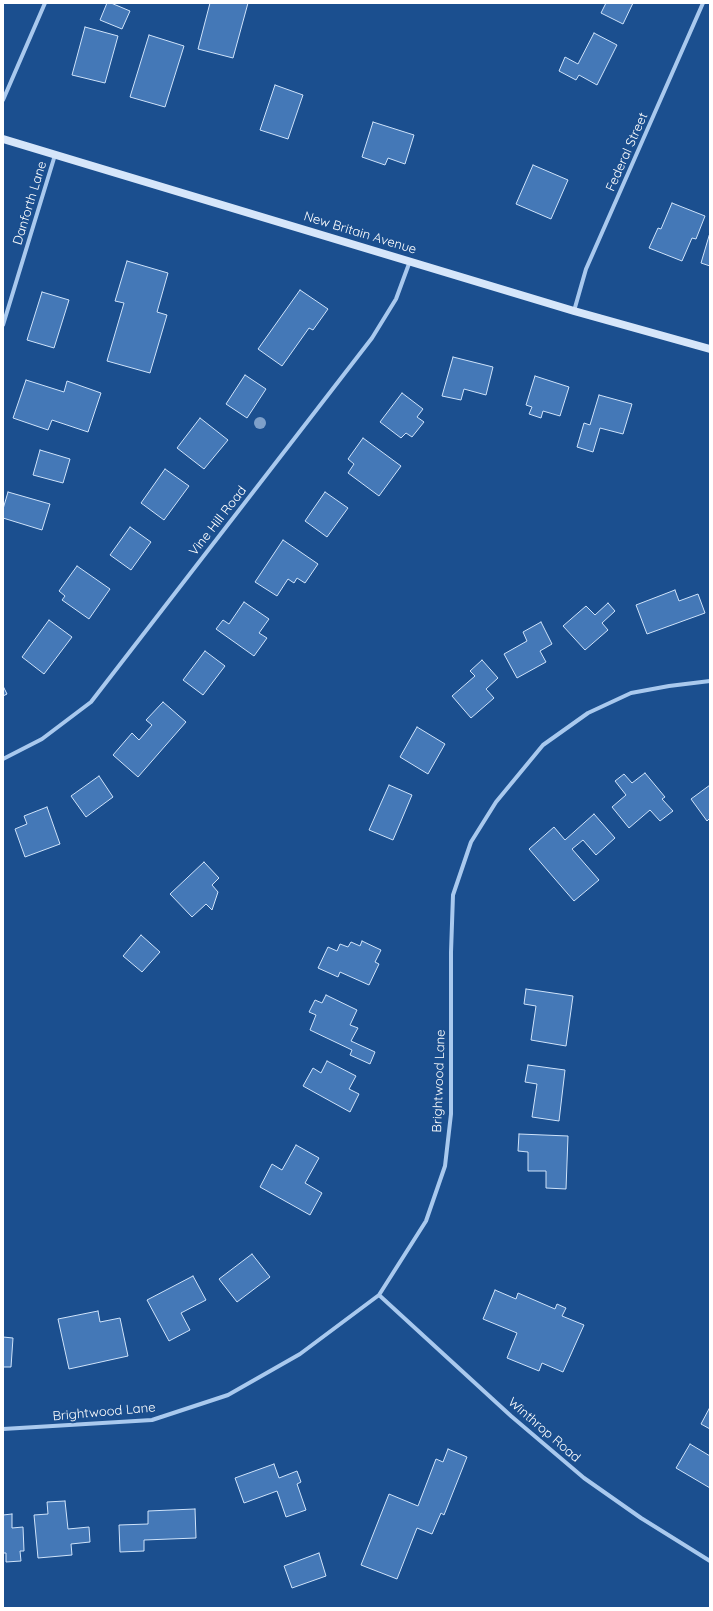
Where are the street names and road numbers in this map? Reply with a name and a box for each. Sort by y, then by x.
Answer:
street label: Federal Street [603,110,651,194]
street label: Danforth Lane [10,159,50,247]
street label: New Britain Avenue [302,208,418,258]
street label: Vine Hill Road [186,483,250,559]
street label: Brightwood Lane [429,1029,449,1133]
street label: Winthrop Road [505,1394,583,1466]
street label: Brightwood Lane [52,1400,156,1424]

